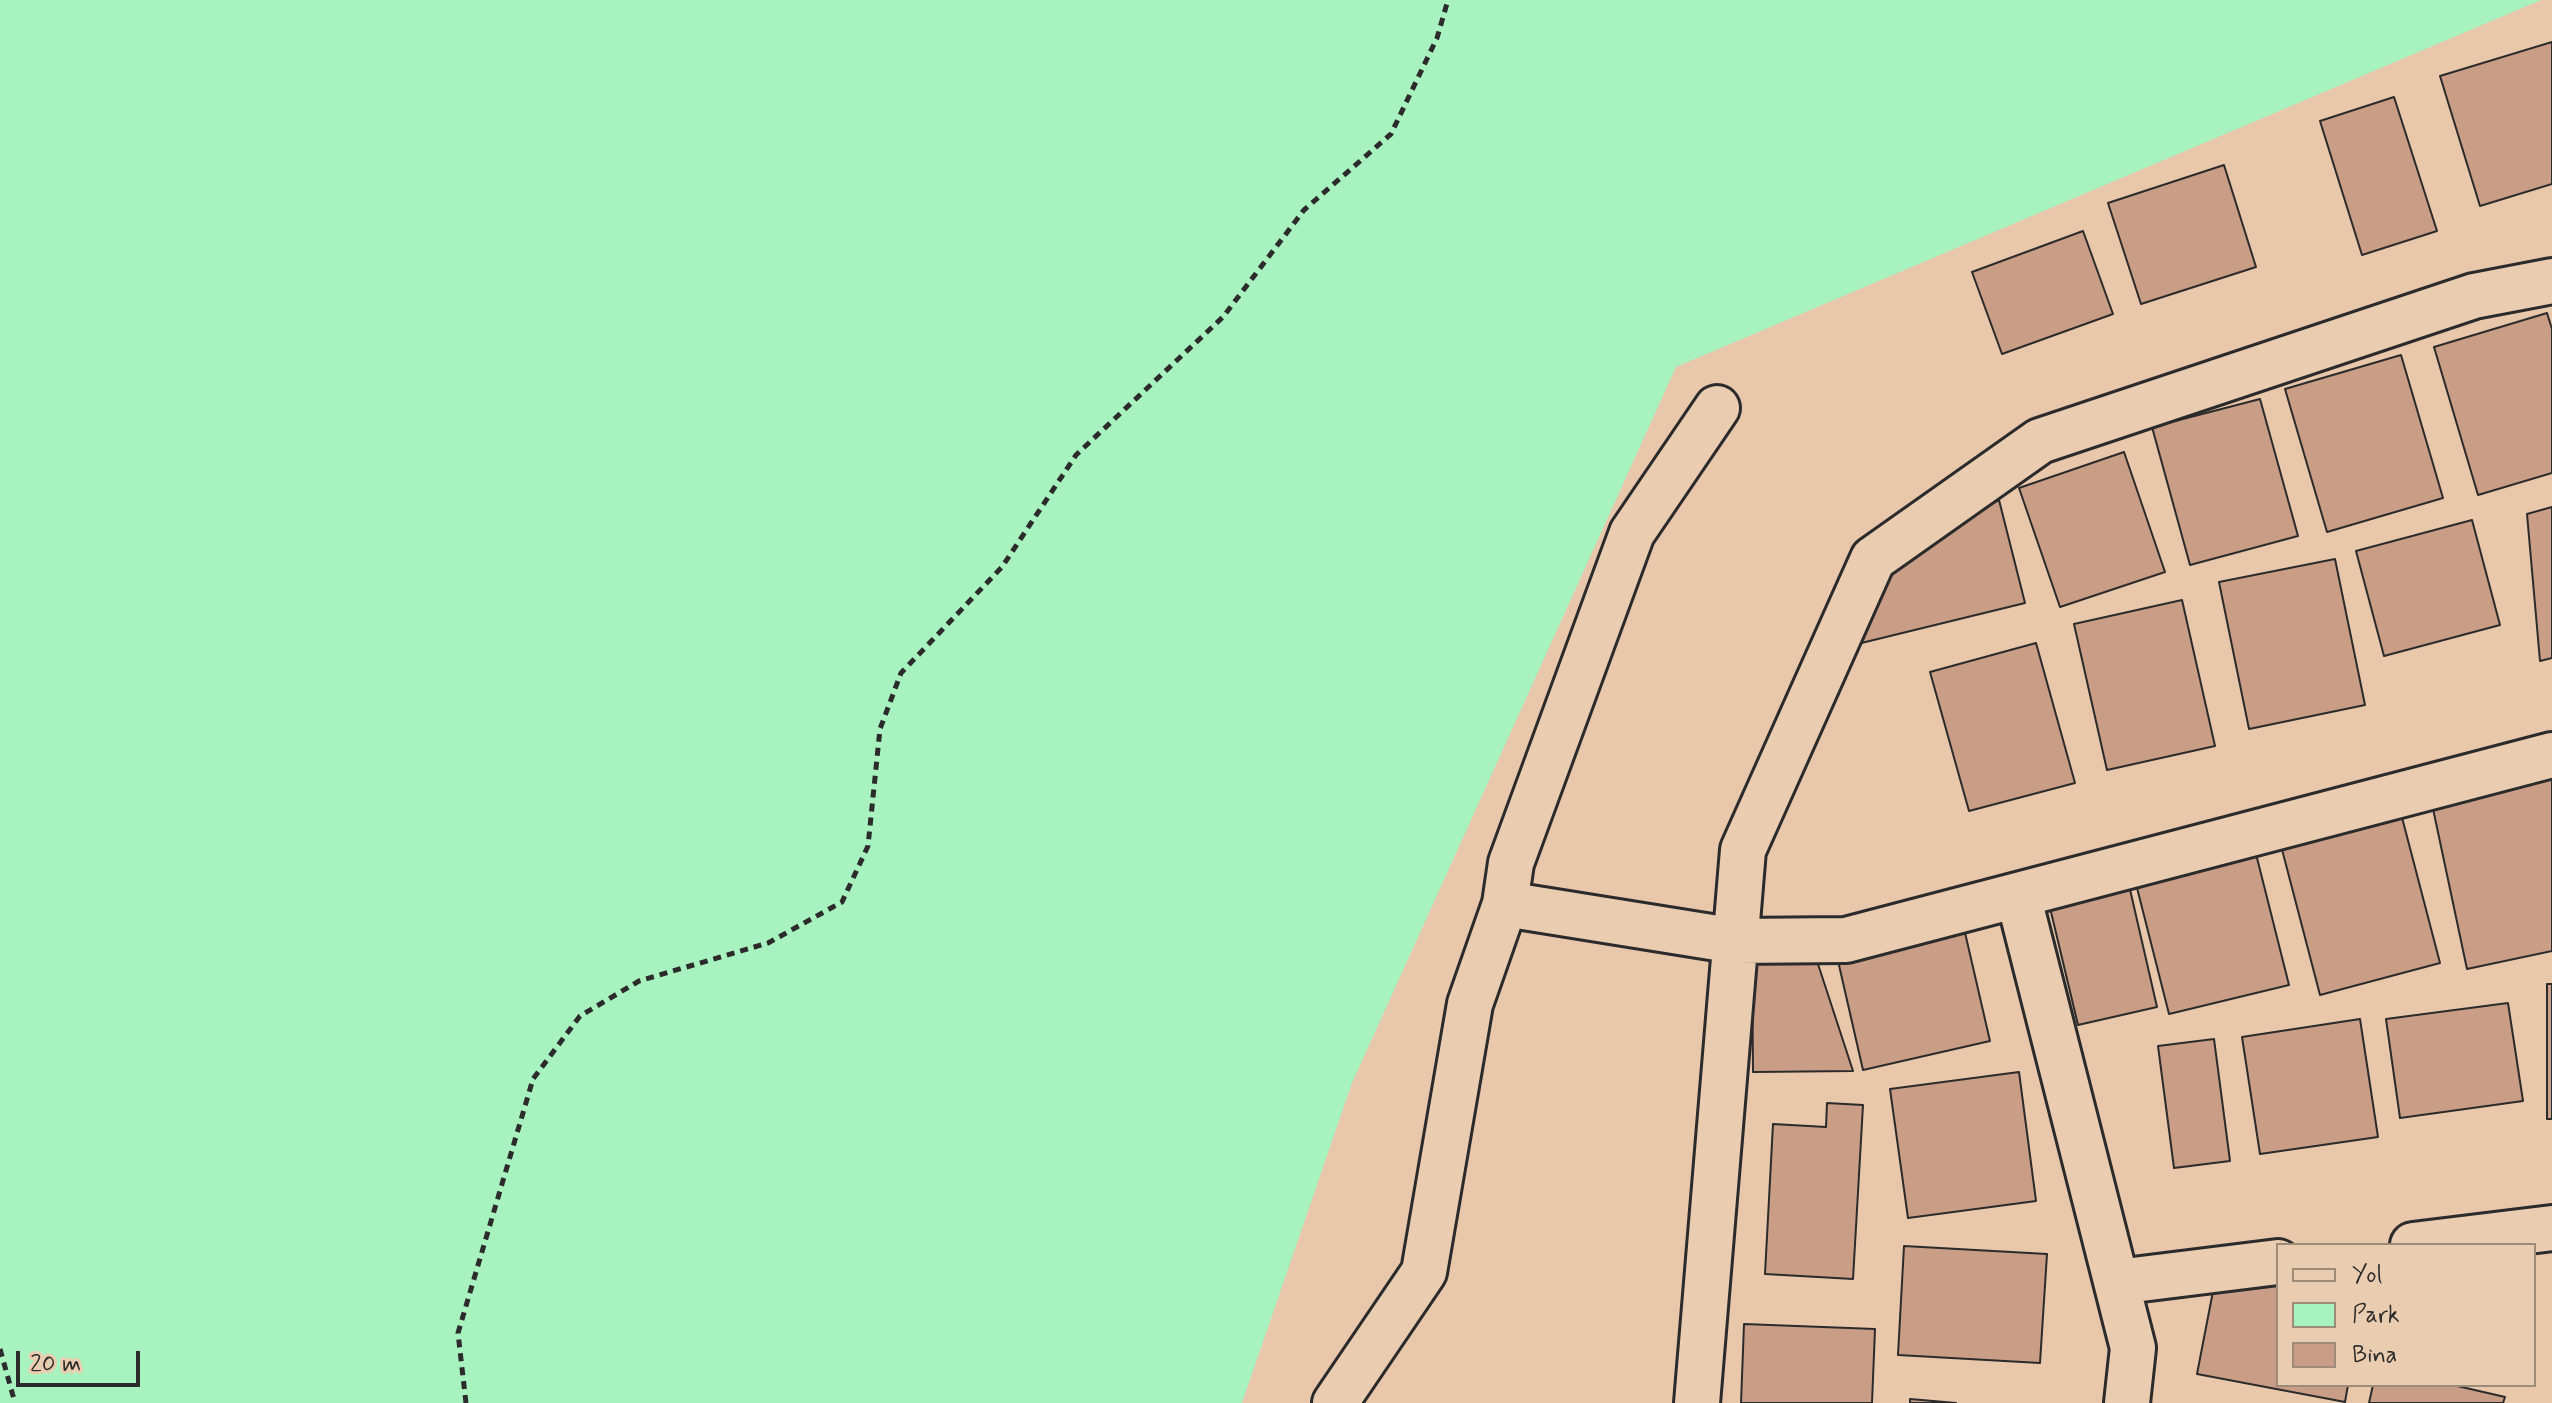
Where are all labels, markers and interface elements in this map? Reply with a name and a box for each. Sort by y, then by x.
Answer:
legend [2276,1243,2536,1387]
text: Yol [2352,1260,2382,1291]
text: Park [2352,1300,2400,1331]
scale bar [20,1335,144,1385]
text: Bina [2352,1340,2397,1371]
text: 20 m [30,1349,81,1380]

